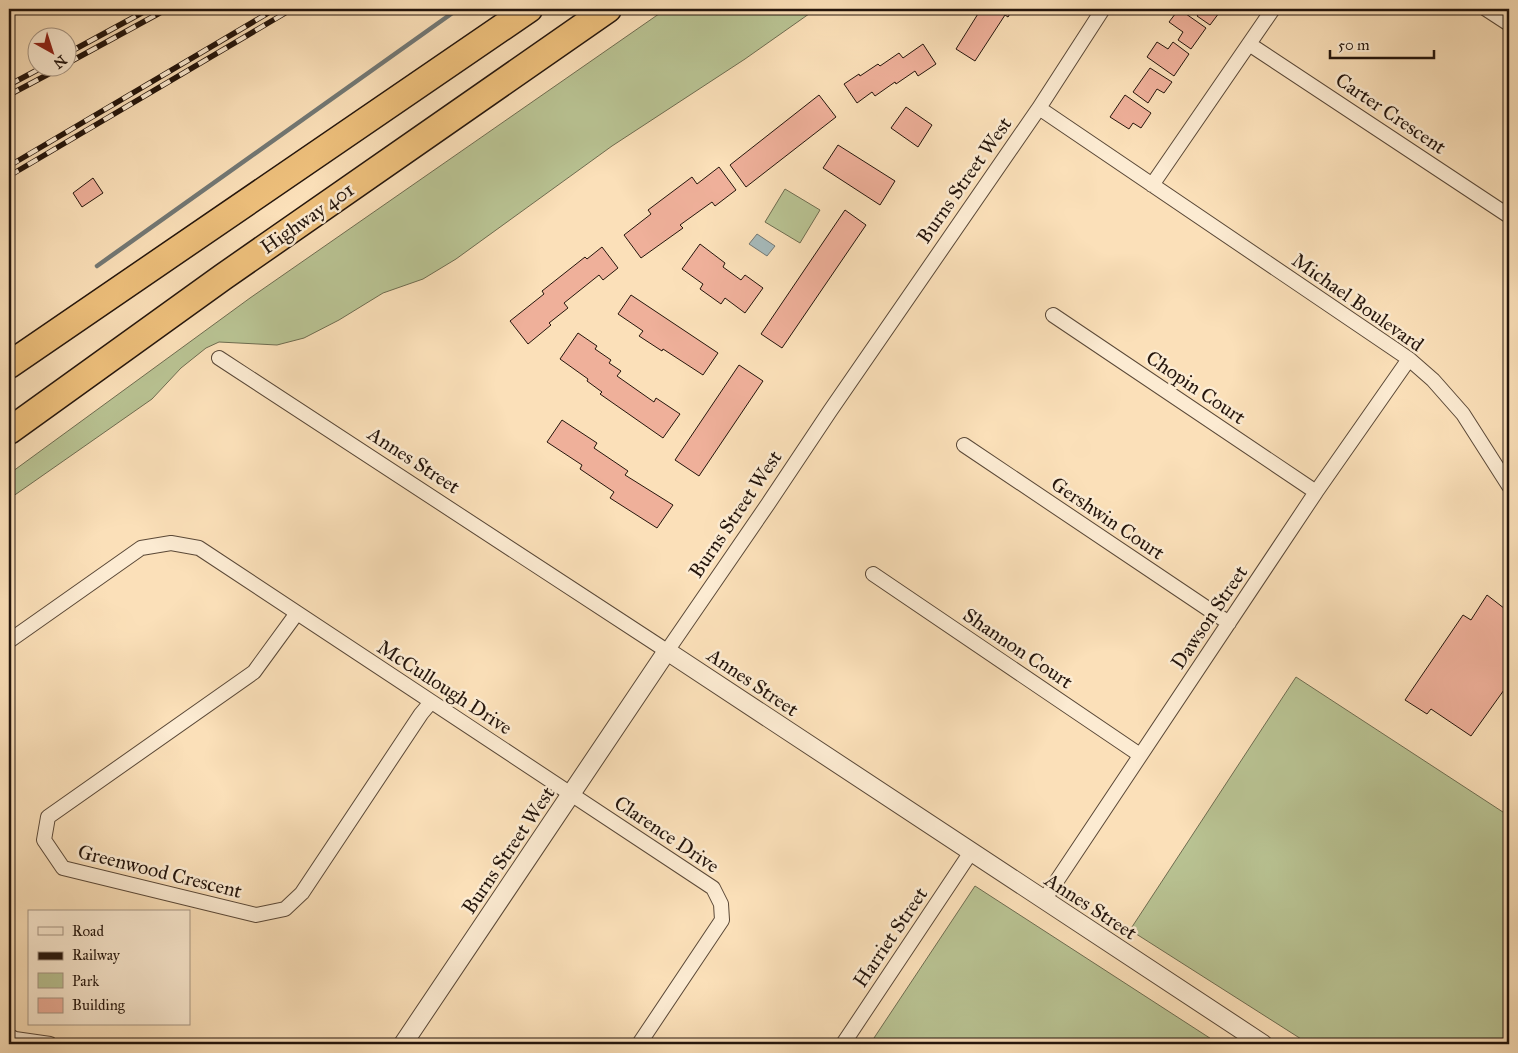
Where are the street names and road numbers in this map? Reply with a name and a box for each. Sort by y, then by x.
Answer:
street label: Carter Crescent [1331,67,1451,159]
street label: Burns Street West [912,112,1016,248]
street label: Highway 401 [256,177,359,260]
street label: Michael Boulevard [1288,248,1428,356]
street label: Chopin Court [1142,345,1250,429]
street label: Annes Street [363,421,464,499]
street label: Burns Street West [683,446,787,582]
street label: Gershwin Court [1047,471,1169,565]
street label: Dawson Street [1166,561,1252,673]
street label: Shannon Court [959,602,1077,694]
street label: McCullough Drive [373,635,517,740]
street label: Annes Street [702,642,803,721]
street label: Burns Street West [456,782,560,918]
street label: Clarence Drive [610,790,724,878]
street label: Greenwood Crescent [75,839,245,903]
street label: Annes Street [1040,867,1141,945]
street label: Harriet Street [848,882,932,992]

